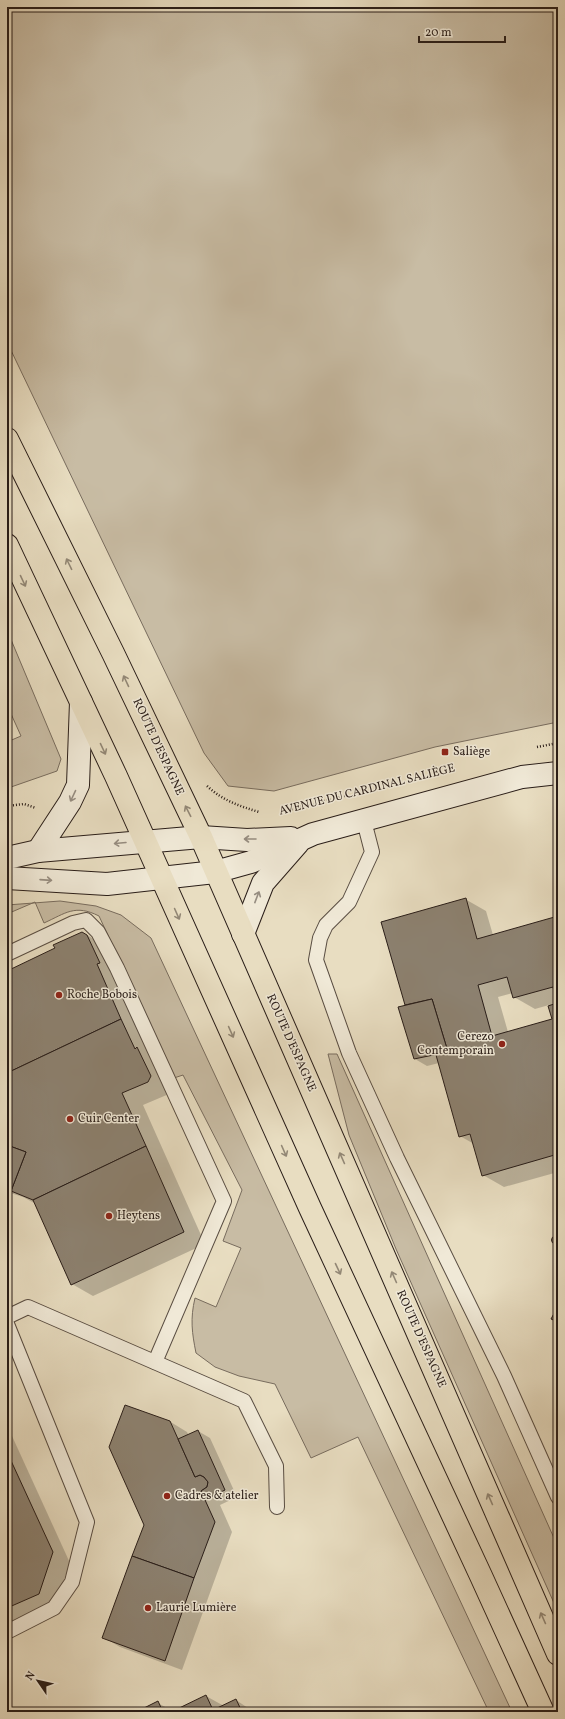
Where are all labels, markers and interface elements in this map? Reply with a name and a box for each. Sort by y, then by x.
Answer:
scale bar [419,18,505,44]
text: 20 m [425,25,452,41]
one-way arrow [65,558,72,570]
one-way arrow [20,574,27,586]
one-way arrow [122,675,129,687]
street label: ROUTE D'ESPAGNE [128,696,188,798]
one-way arrow [100,742,107,754]
place label: Saliège [453,744,491,760]
marker: Saliège [440,747,450,757]
street label: AVENUE DU CARDINAL SALIÈGE [277,759,457,820]
one-way arrow [69,789,76,801]
one-way arrow [184,805,191,817]
one-way arrow [244,835,257,843]
one-way arrow [114,840,127,847]
one-way arrow [39,876,52,884]
one-way arrow [254,892,261,904]
one-way arrow [174,907,181,919]
place label: Roche Bobois [67,987,137,1003]
marker: Roche Bobois [54,990,64,1000]
street label: ROUTE D'ESPAGNE [262,992,320,1094]
one-way arrow [228,1026,235,1038]
place label: Cerezo Contemporain [417,1029,494,1059]
marker: Cerezo Contemporain [497,1039,507,1049]
place label: Cuir Center [78,1111,139,1127]
marker: Cuir Center [65,1114,75,1124]
one-way arrow [281,1144,288,1156]
one-way arrow [337,1152,345,1164]
place label: Heytens [117,1208,160,1224]
marker: Heytens [104,1211,114,1221]
one-way arrow [335,1262,342,1274]
one-way arrow [389,1271,397,1283]
street label: ROUTE D'ESPAGNE [392,1288,450,1390]
place label: Cadres & atelier [175,1488,259,1504]
marker: Cadres & atelier [162,1491,172,1501]
one-way arrow [486,1493,494,1505]
place label: Laurie Lumière [156,1600,237,1616]
marker: Laurie Lumière [143,1603,153,1613]
one-way arrow [538,1612,546,1624]
north arrow [18,1661,58,1701]
text: N [22,1669,39,1684]

